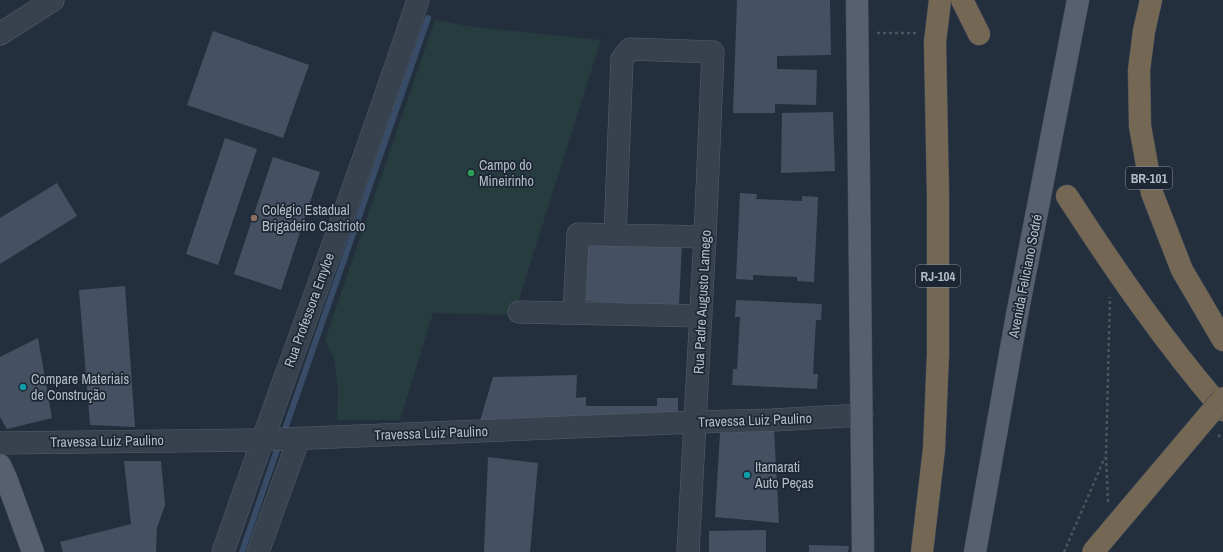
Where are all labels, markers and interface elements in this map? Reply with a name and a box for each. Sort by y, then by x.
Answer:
place label: Campo do Mineirinho [479,156,534,190]
road number: BR-101 [1126,167,1172,189]
marker: Campo do Mineirinho [466,168,476,178]
place label: Colégio Estadual Brigadeiro Castrioto [262,201,365,235]
marker: Colégio Estadual Brigadeiro Castrioto [249,213,259,223]
street label: Avenida Feliciano Sodré [1004,213,1046,340]
street label: Rua Padre Augusto Lamego [689,230,715,374]
street label: Rua Professora Emylce [280,250,338,370]
road number: RJ-104 [916,265,960,287]
place label: Compare Materiais de Construção [31,370,130,404]
marker: Compare Materiais de Construção [18,382,28,392]
street label: Travessa Luiz Paulino [698,409,812,431]
street label: Travessa Luiz Paulino [374,422,488,444]
street label: Travessa Luiz Paulino [50,431,164,451]
place label: Itamarati Auto Peças [754,458,814,492]
marker: Itamarati Auto Peças [742,470,752,480]

